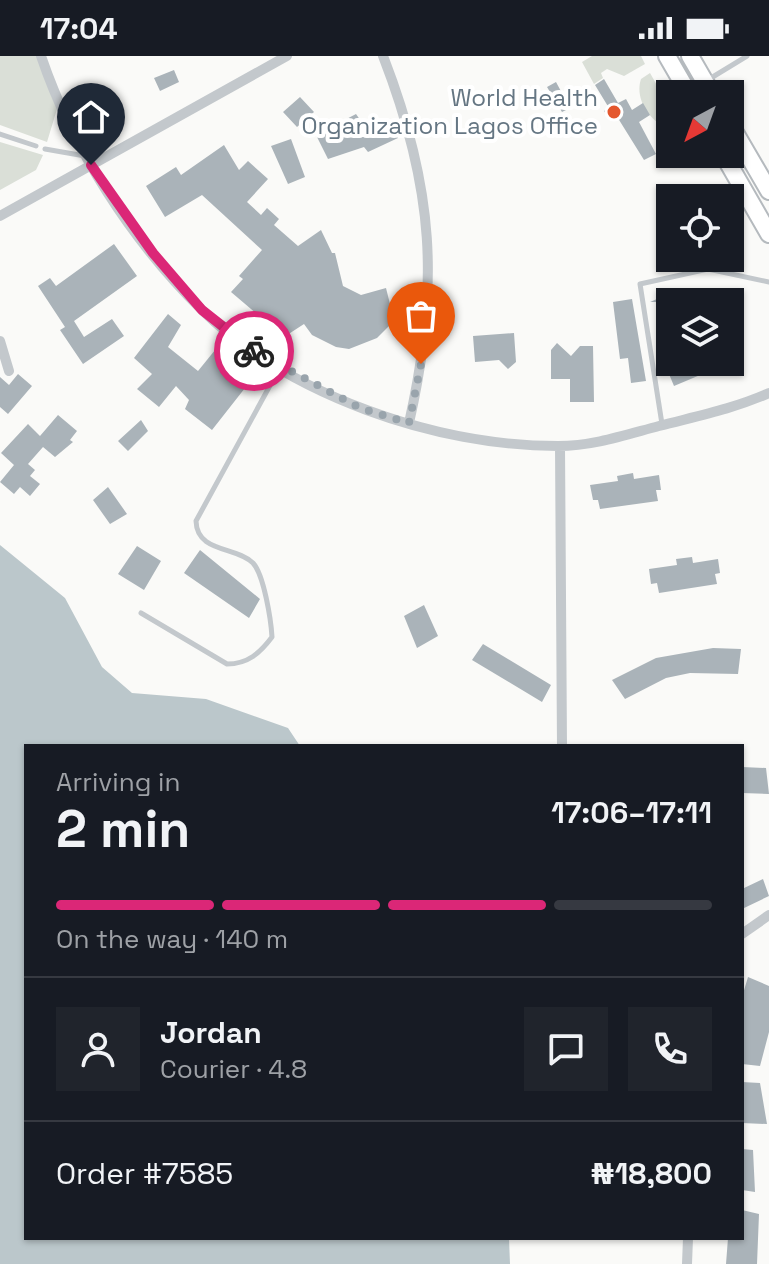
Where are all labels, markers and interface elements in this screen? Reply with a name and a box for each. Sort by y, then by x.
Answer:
text: 17:04 [40,9,118,48]
north arrow [656,80,744,168]
map controls [656,80,744,376]
place label: World Health Organization Lagos Office [302,82,598,141]
pin [57,83,125,165]
icon: home [69,95,113,139]
marker: World Health Organization Lagos Office [605,103,623,121]
button: locate [656,184,744,272]
pin [387,282,455,364]
button: layers [656,288,744,376]
icon: bag [399,294,443,338]
courier [214,311,294,391]
icon: bike [232,329,276,373]
text: Arriving in [56,765,180,799]
text: 17:06–17:11 [551,793,712,832]
text: 2 min [56,796,190,862]
text: On the way · 140 m [56,922,288,956]
button: person [56,1007,140,1091]
button: chat [524,1007,608,1091]
button: phone [628,1007,712,1091]
text: Jordan [160,1013,262,1052]
text: Courier · 4.8 [160,1052,307,1086]
text: Order #7585 [56,1154,233,1193]
text: ₦18,800 [591,1154,712,1193]

